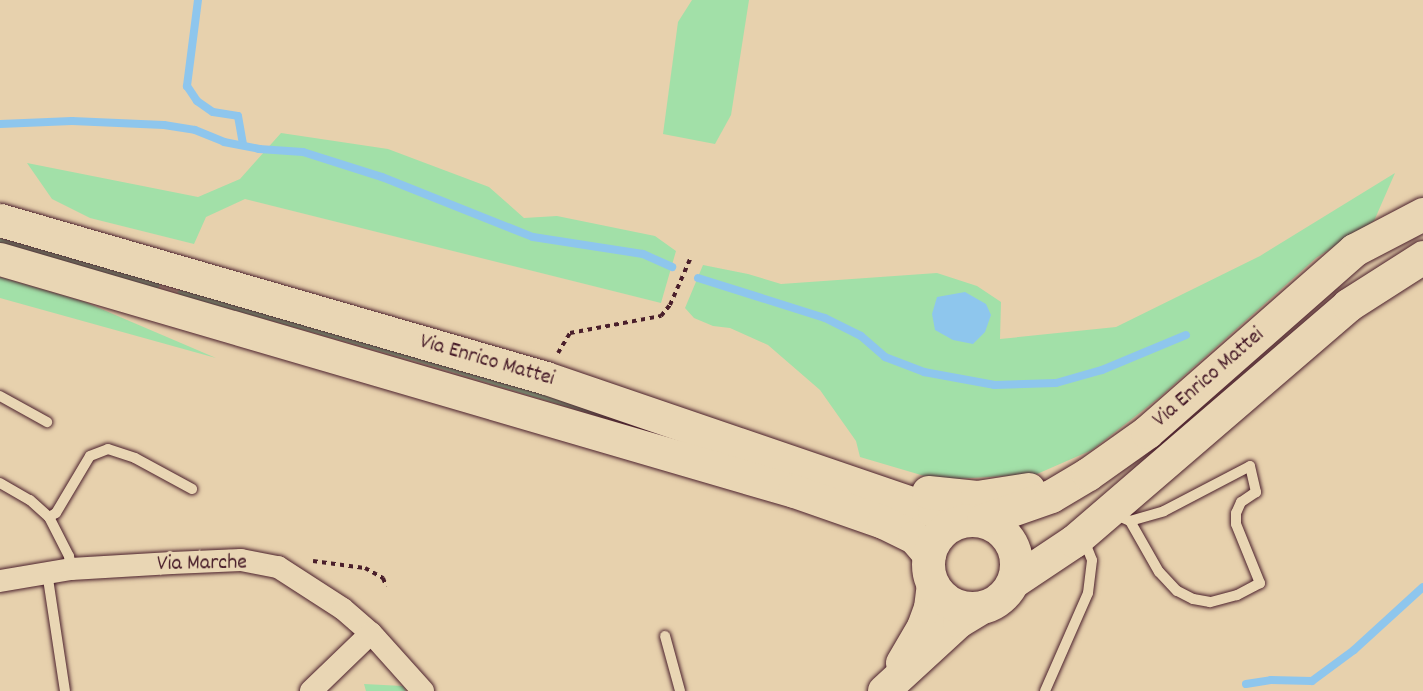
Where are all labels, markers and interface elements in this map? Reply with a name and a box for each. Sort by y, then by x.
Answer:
street label: Via Enrico Mattei [1148,322,1270,434]
street label: Via Enrico Mattei [416,329,558,393]
street label: Via Marche [157,550,247,578]

